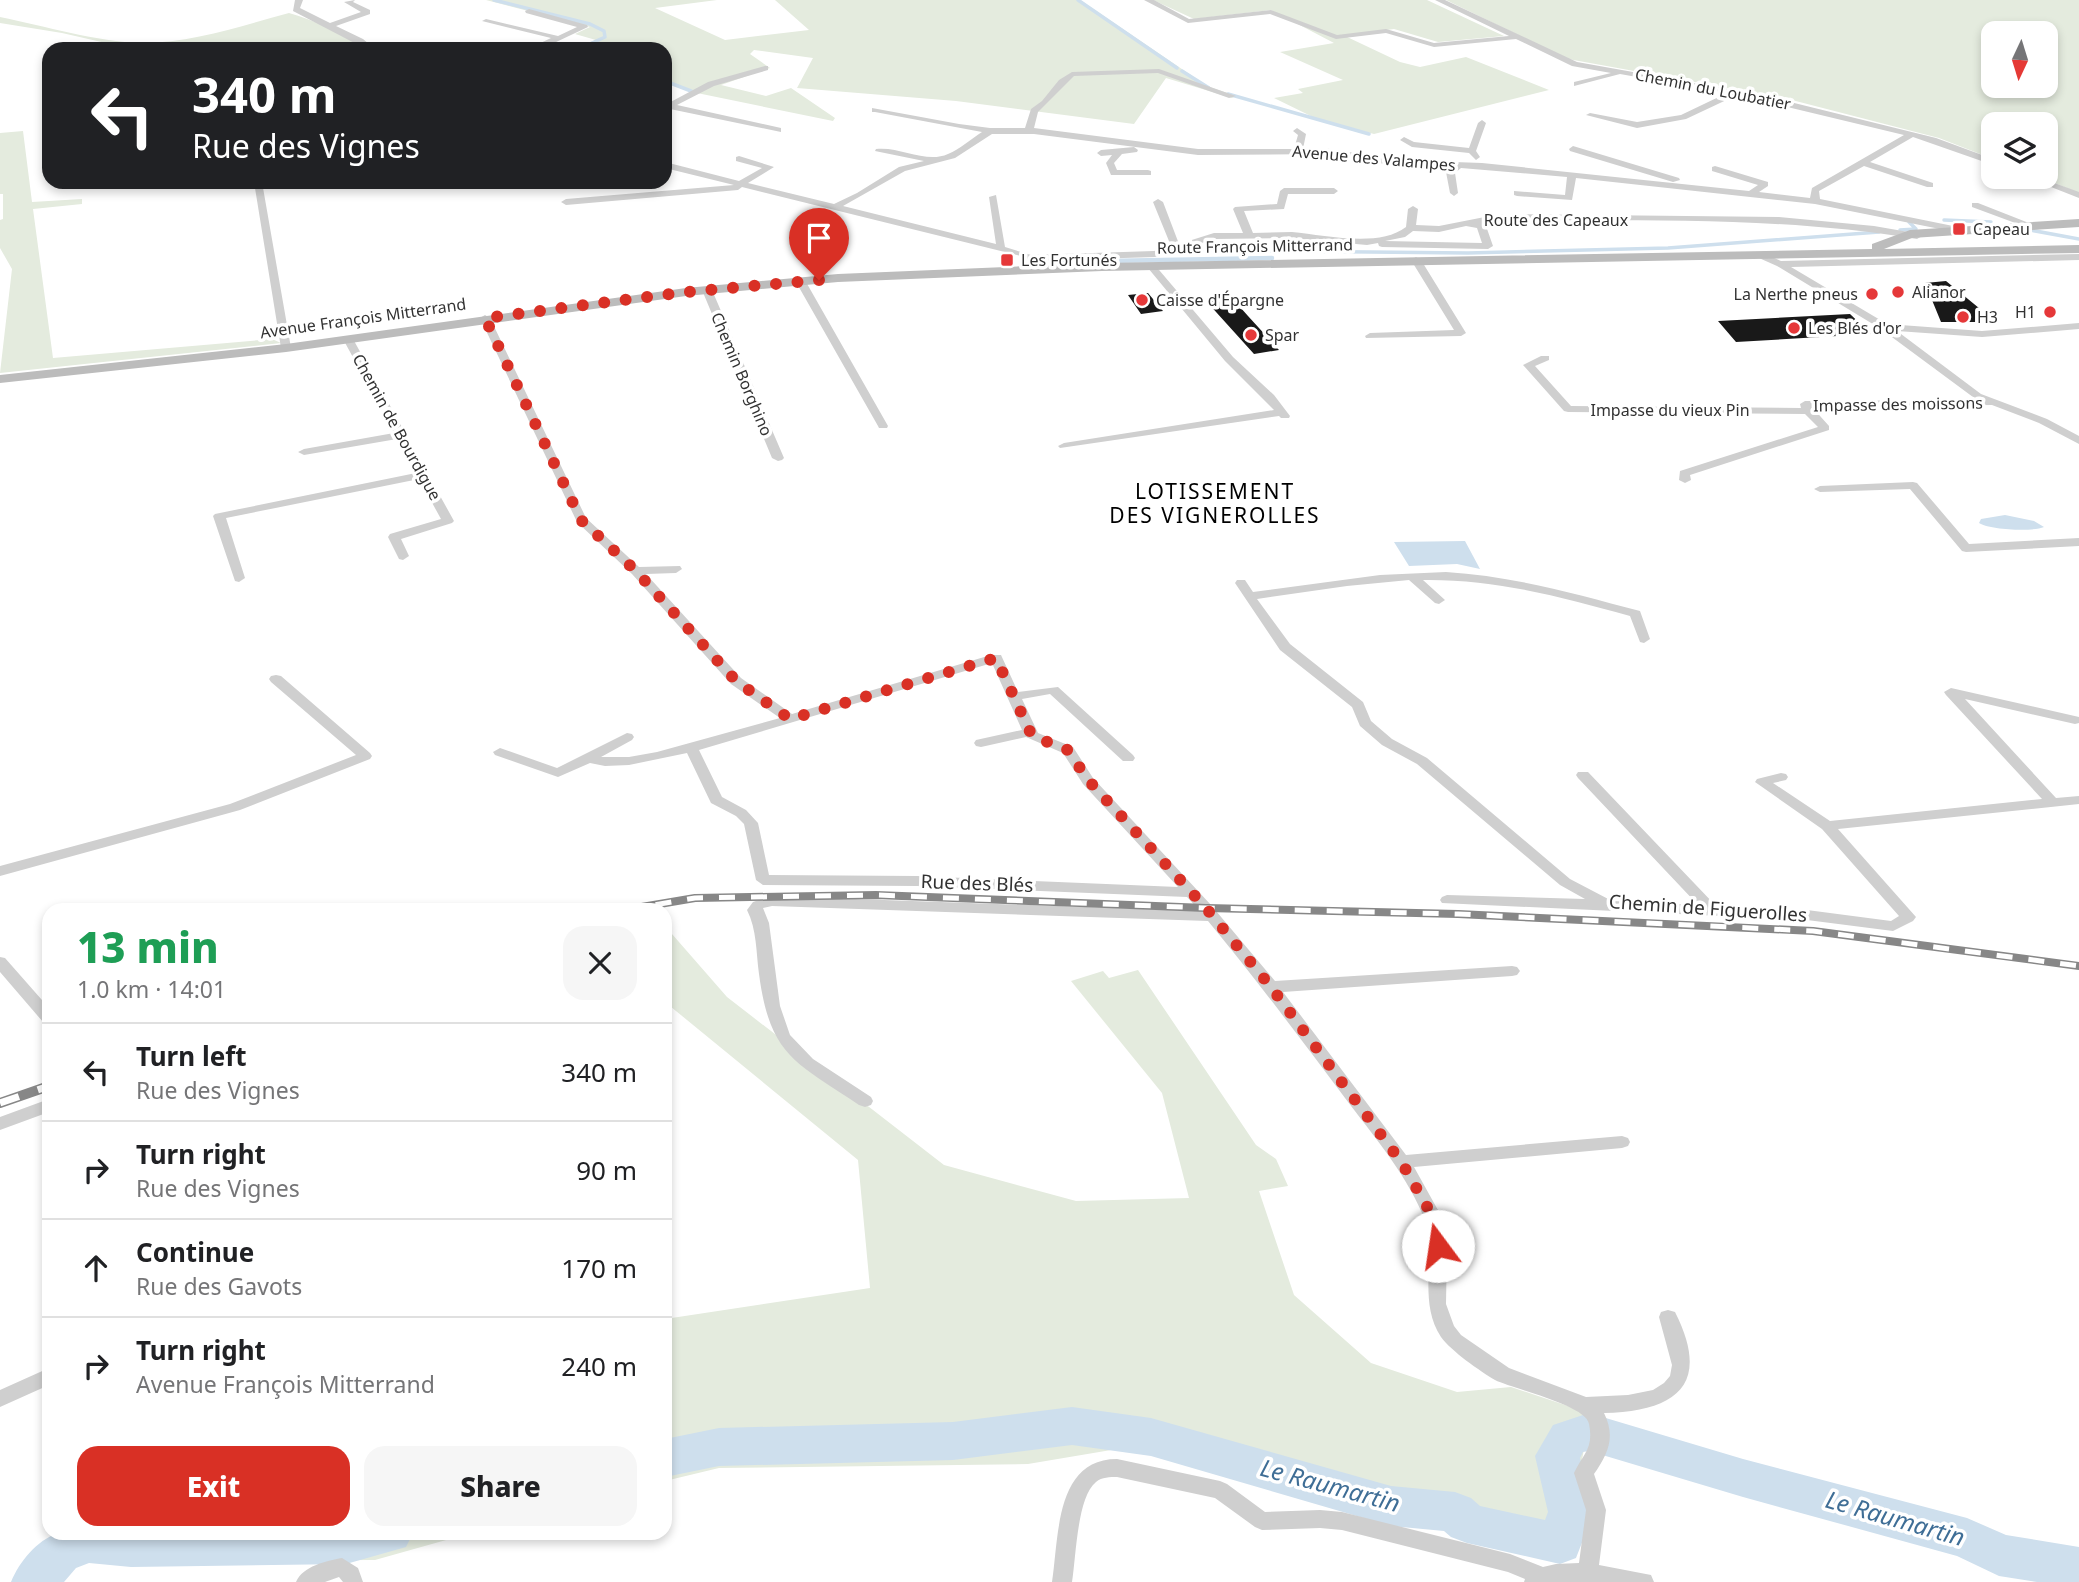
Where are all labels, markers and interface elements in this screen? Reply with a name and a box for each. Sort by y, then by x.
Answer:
north arrow [1981,21,2058,98]
map controls [1981,21,2058,189]
text: 340 m [192,61,337,127]
street label: Chemin du Loubatier [1633,63,1793,115]
icon: left [77,70,168,161]
button: layers [1981,112,2058,189]
text: Rue des Vignes [192,124,420,167]
street label: Avenue des Valampes [1291,140,1457,176]
pin [789,208,849,280]
street label: Route des Capeaux [1484,209,1629,231]
place label: Capeau [1973,218,2030,240]
icon: arrive [800,219,838,257]
marker: Capeau [1951,221,1967,237]
street label: Route François Mitterrand [1157,233,1353,259]
place label: Les Fortunés [1021,249,1117,271]
marker: Les Fortunés [999,252,1015,268]
place label: Alianor [1912,281,1966,303]
place label: La Nerthe pneus [1734,283,1858,305]
marker: Alianor [1890,284,1906,300]
marker: La Nerthe pneus [1864,286,1880,302]
place label: Caisse d'Épargne [1156,289,1284,311]
marker: Caisse d'Épargne [1134,292,1150,308]
street label: Avenue François Mitterrand [259,293,467,343]
place label: H1 [2015,301,2036,323]
marker: H1 [2042,304,2058,320]
place label: H3 [1977,306,1998,328]
street label: Chemin Borghino [706,309,778,439]
marker: H3 [1955,309,1971,325]
place label: Les Blés d'or [1808,317,1902,339]
marker: Les Blés d'or [1786,320,1802,336]
place label: Spar [1265,324,1300,346]
marker: Spar [1243,327,1259,343]
street label: Chemin de Bourdigue [348,350,446,504]
street label: Impasse des moissons [1813,392,1983,416]
street label: Impasse du vieux Pin [1590,399,1750,421]
district label: LOTISSEMENT DES VIGNEROLLES [1109,477,1321,529]
street label: Rue des Blés [920,868,1034,898]
street label: Chemin de Figuerolles [1608,888,1808,928]
text: 13 min [77,918,219,975]
button: close [563,926,637,1000]
text: 1.0 km · 14:01 [77,973,226,1005]
text: Turn left [136,1038,247,1074]
icon: left [77,1053,115,1091]
text: 340 m [561,1054,637,1090]
text: Rue des Vignes [136,1074,300,1106]
text: Turn right [136,1136,266,1172]
icon: right [77,1151,115,1189]
text: 90 m [576,1152,637,1188]
text: Rue des Vignes [136,1172,300,1204]
position arrow [1401,1209,1475,1283]
text: Continue [136,1234,254,1270]
icon: ahead [77,1249,115,1287]
text: 170 m [561,1250,637,1286]
text: Rue des Gavots [136,1270,302,1302]
text: Turn right [136,1332,266,1368]
icon: right [77,1347,115,1385]
text: 240 m [561,1348,637,1384]
text: Avenue François Mitterrand [136,1368,435,1400]
button: Exit [77,1446,350,1526]
button: Share [364,1446,637,1526]
water label: Le Raumartin [1257,1450,1404,1519]
water label: Le Raumartin [1822,1482,1969,1553]

